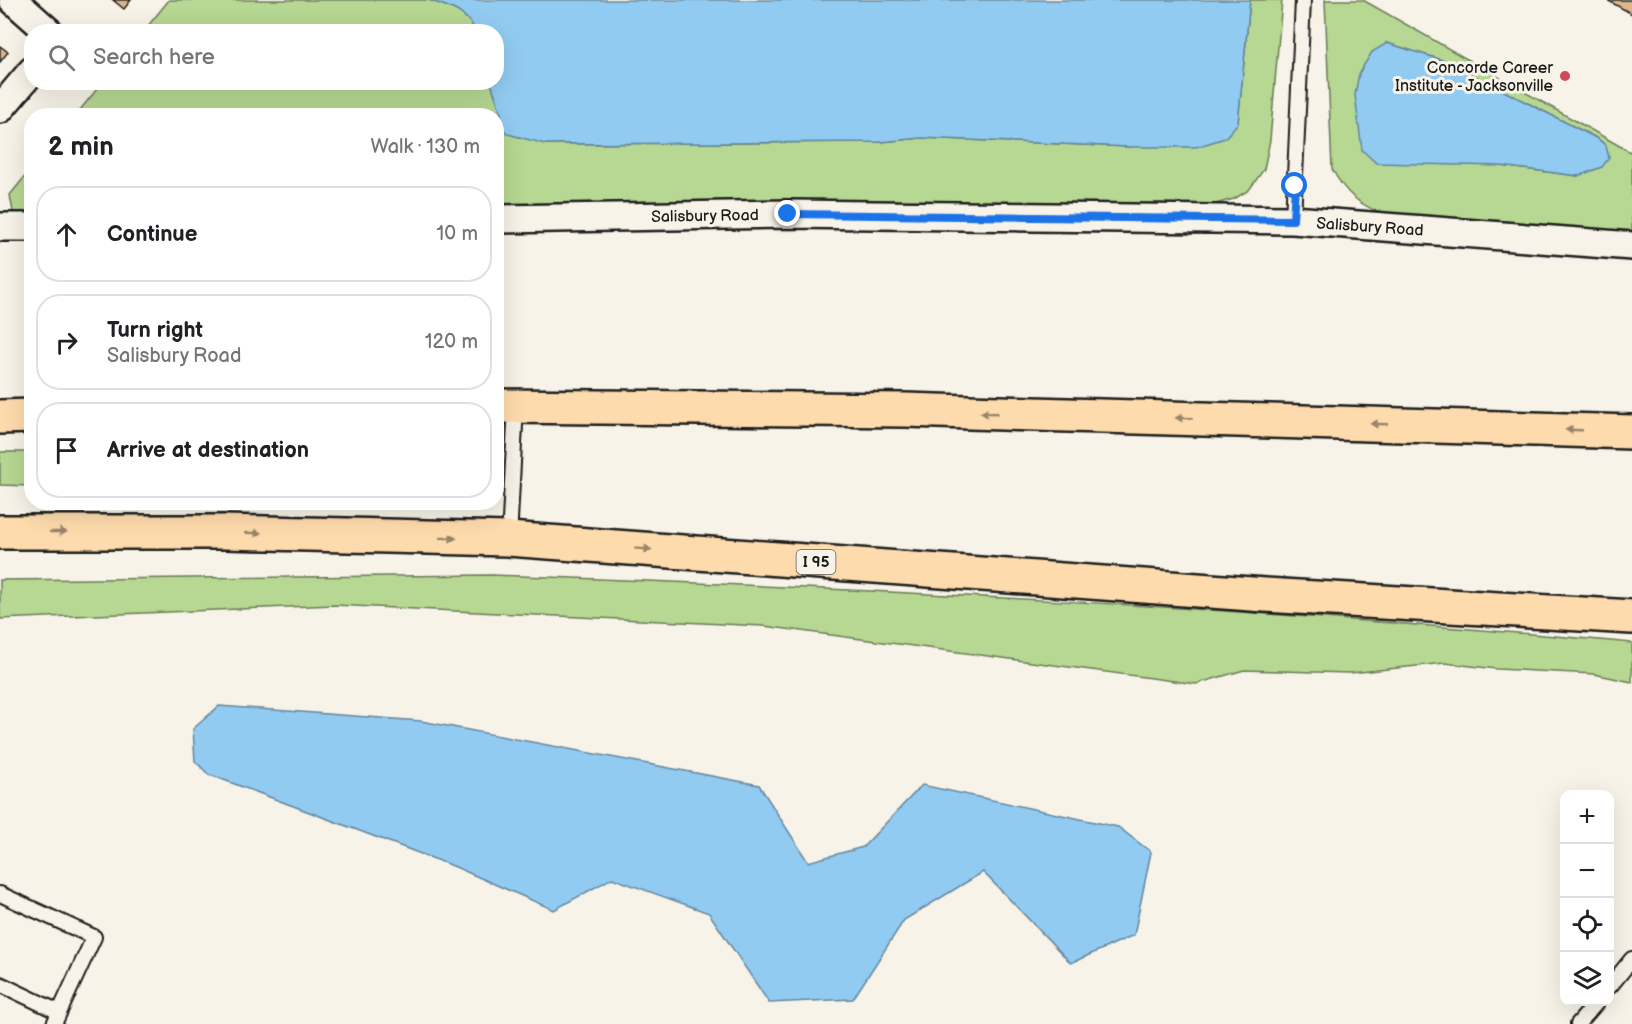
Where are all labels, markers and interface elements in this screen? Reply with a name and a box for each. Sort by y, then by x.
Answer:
search box [24,24,504,90]
icon: search [45,41,78,74]
text: Search here [93,44,215,71]
place label: Concorde Career Institute - Jacksonville [1395,59,1553,96]
marker: Concorde Career Institute - Jacksonville [1558,69,1572,83]
text: 2 min [48,132,114,163]
text: Walk · 130 m [371,135,480,159]
route start [1281,172,1307,198]
route end [774,200,800,226]
street label: Salisbury Road [651,206,759,227]
street label: Salisbury Road [1316,214,1424,241]
icon: ahead [50,218,83,251]
text: Continue [107,221,197,248]
text: 10 m [437,222,478,246]
text: Turn right [107,317,203,344]
icon: right [50,326,83,359]
text: 120 m [425,330,478,354]
text: Salisbury Road [107,344,241,368]
one-way arrow [979,408,998,417]
one-way arrow [1174,414,1193,423]
one-way arrow [1369,420,1388,429]
one-way arrow [1564,426,1583,435]
icon: arrive [50,434,83,467]
text: Arrive at destination [107,437,309,464]
one-way arrow [49,527,68,537]
one-way arrow [244,528,263,537]
one-way arrow [439,533,458,542]
one-way arrow [634,544,653,554]
road number: I 95 [796,550,836,574]
map controls [1560,790,1614,1006]
button: + [1560,790,1614,844]
button: − [1560,844,1614,898]
button: locate [1560,898,1614,952]
button: layers [1560,952,1614,1006]

